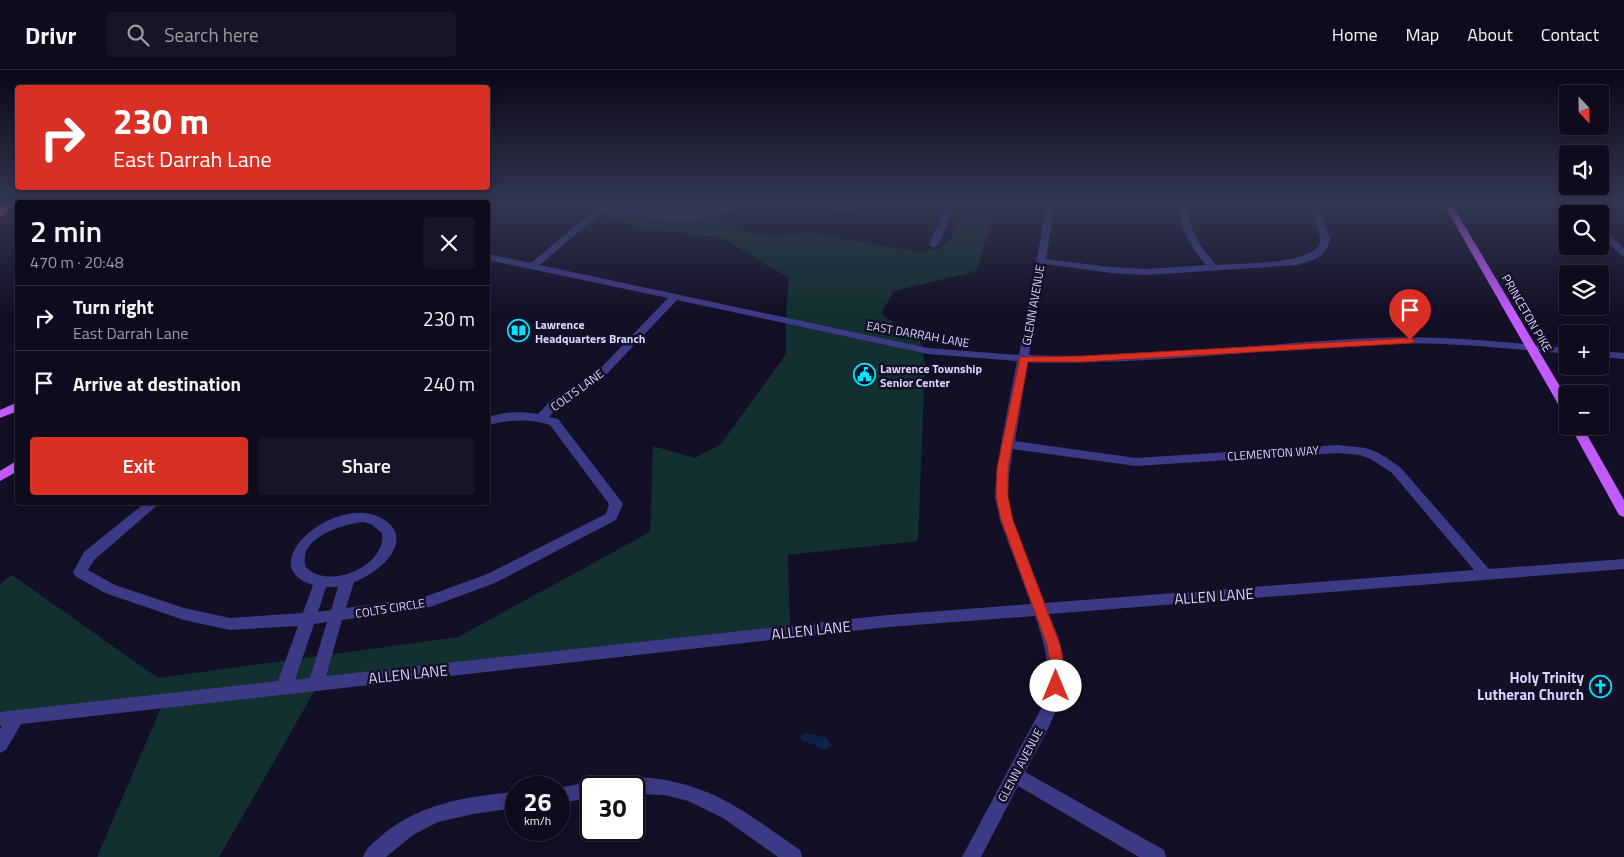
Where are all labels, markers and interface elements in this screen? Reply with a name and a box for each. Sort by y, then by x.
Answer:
search box [106,12,456,57]
text: Drivr [25,17,76,53]
text: Search here [164,20,259,49]
icon: search [124,21,152,49]
text: Home [1332,21,1378,48]
text: Map [1406,21,1439,48]
text: About [1467,21,1513,48]
text: Contact [1541,21,1599,48]
north arrow [1559,85,1609,135]
map controls [1559,85,1609,435]
text: 230 m [113,94,209,148]
icon: right [30,105,95,170]
text: East Darrah Lane [113,142,272,176]
button: sound [1559,145,1609,195]
button: search [1559,205,1609,255]
text: 2 min [30,208,102,254]
button: close [423,217,475,269]
text: 470 m · 20:48 [30,250,124,274]
street label: GLENN AVENUE [1017,263,1049,347]
button: layers [1559,265,1609,315]
street label: PRINCETON PIKE [1497,271,1557,356]
pin [1389,289,1431,340]
text: Turn right [73,292,154,321]
icon: arrive [1396,296,1424,324]
icon: right [30,304,58,332]
text: 230 m [423,304,475,333]
place label: Lawrence Headquarters Branch [535,315,645,348]
street label: EAST DARRAH LANE [865,316,971,352]
library icon: Lawrence Headquarters Branch [507,319,531,343]
text: East Darrah Lane [73,321,188,345]
button: + [1559,325,1609,375]
place label: Lawrence Township Senior Center [880,359,982,392]
public building icon: Lawrence Township Senior Center [852,363,876,387]
street label: COLTS LANE [546,364,608,416]
icon: arrive [30,369,58,397]
text: Arrive at destination [73,369,241,398]
text: 240 m [423,369,475,398]
button: − [1559,385,1609,435]
button: Exit [30,437,248,495]
button: Share [258,437,475,495]
street label: CLEMENTON WAY [1227,440,1320,466]
street label: ALLEN LANE [1173,582,1255,610]
street label: COLTS CIRCLE [354,593,426,623]
street label: ALLEN LANE [770,614,852,646]
street label: ALLEN LANE [367,658,449,690]
position arrow [1029,659,1081,711]
place label: Holy Trinity Lutheran Church [1477,666,1584,706]
church icon: Holy Trinity Lutheran Church [1588,674,1612,698]
street label: GLENN AVENUE [992,724,1048,805]
speed limit sign: 30 [580,776,645,841]
text: 26 [523,783,552,821]
text: km/h [524,811,551,830]

